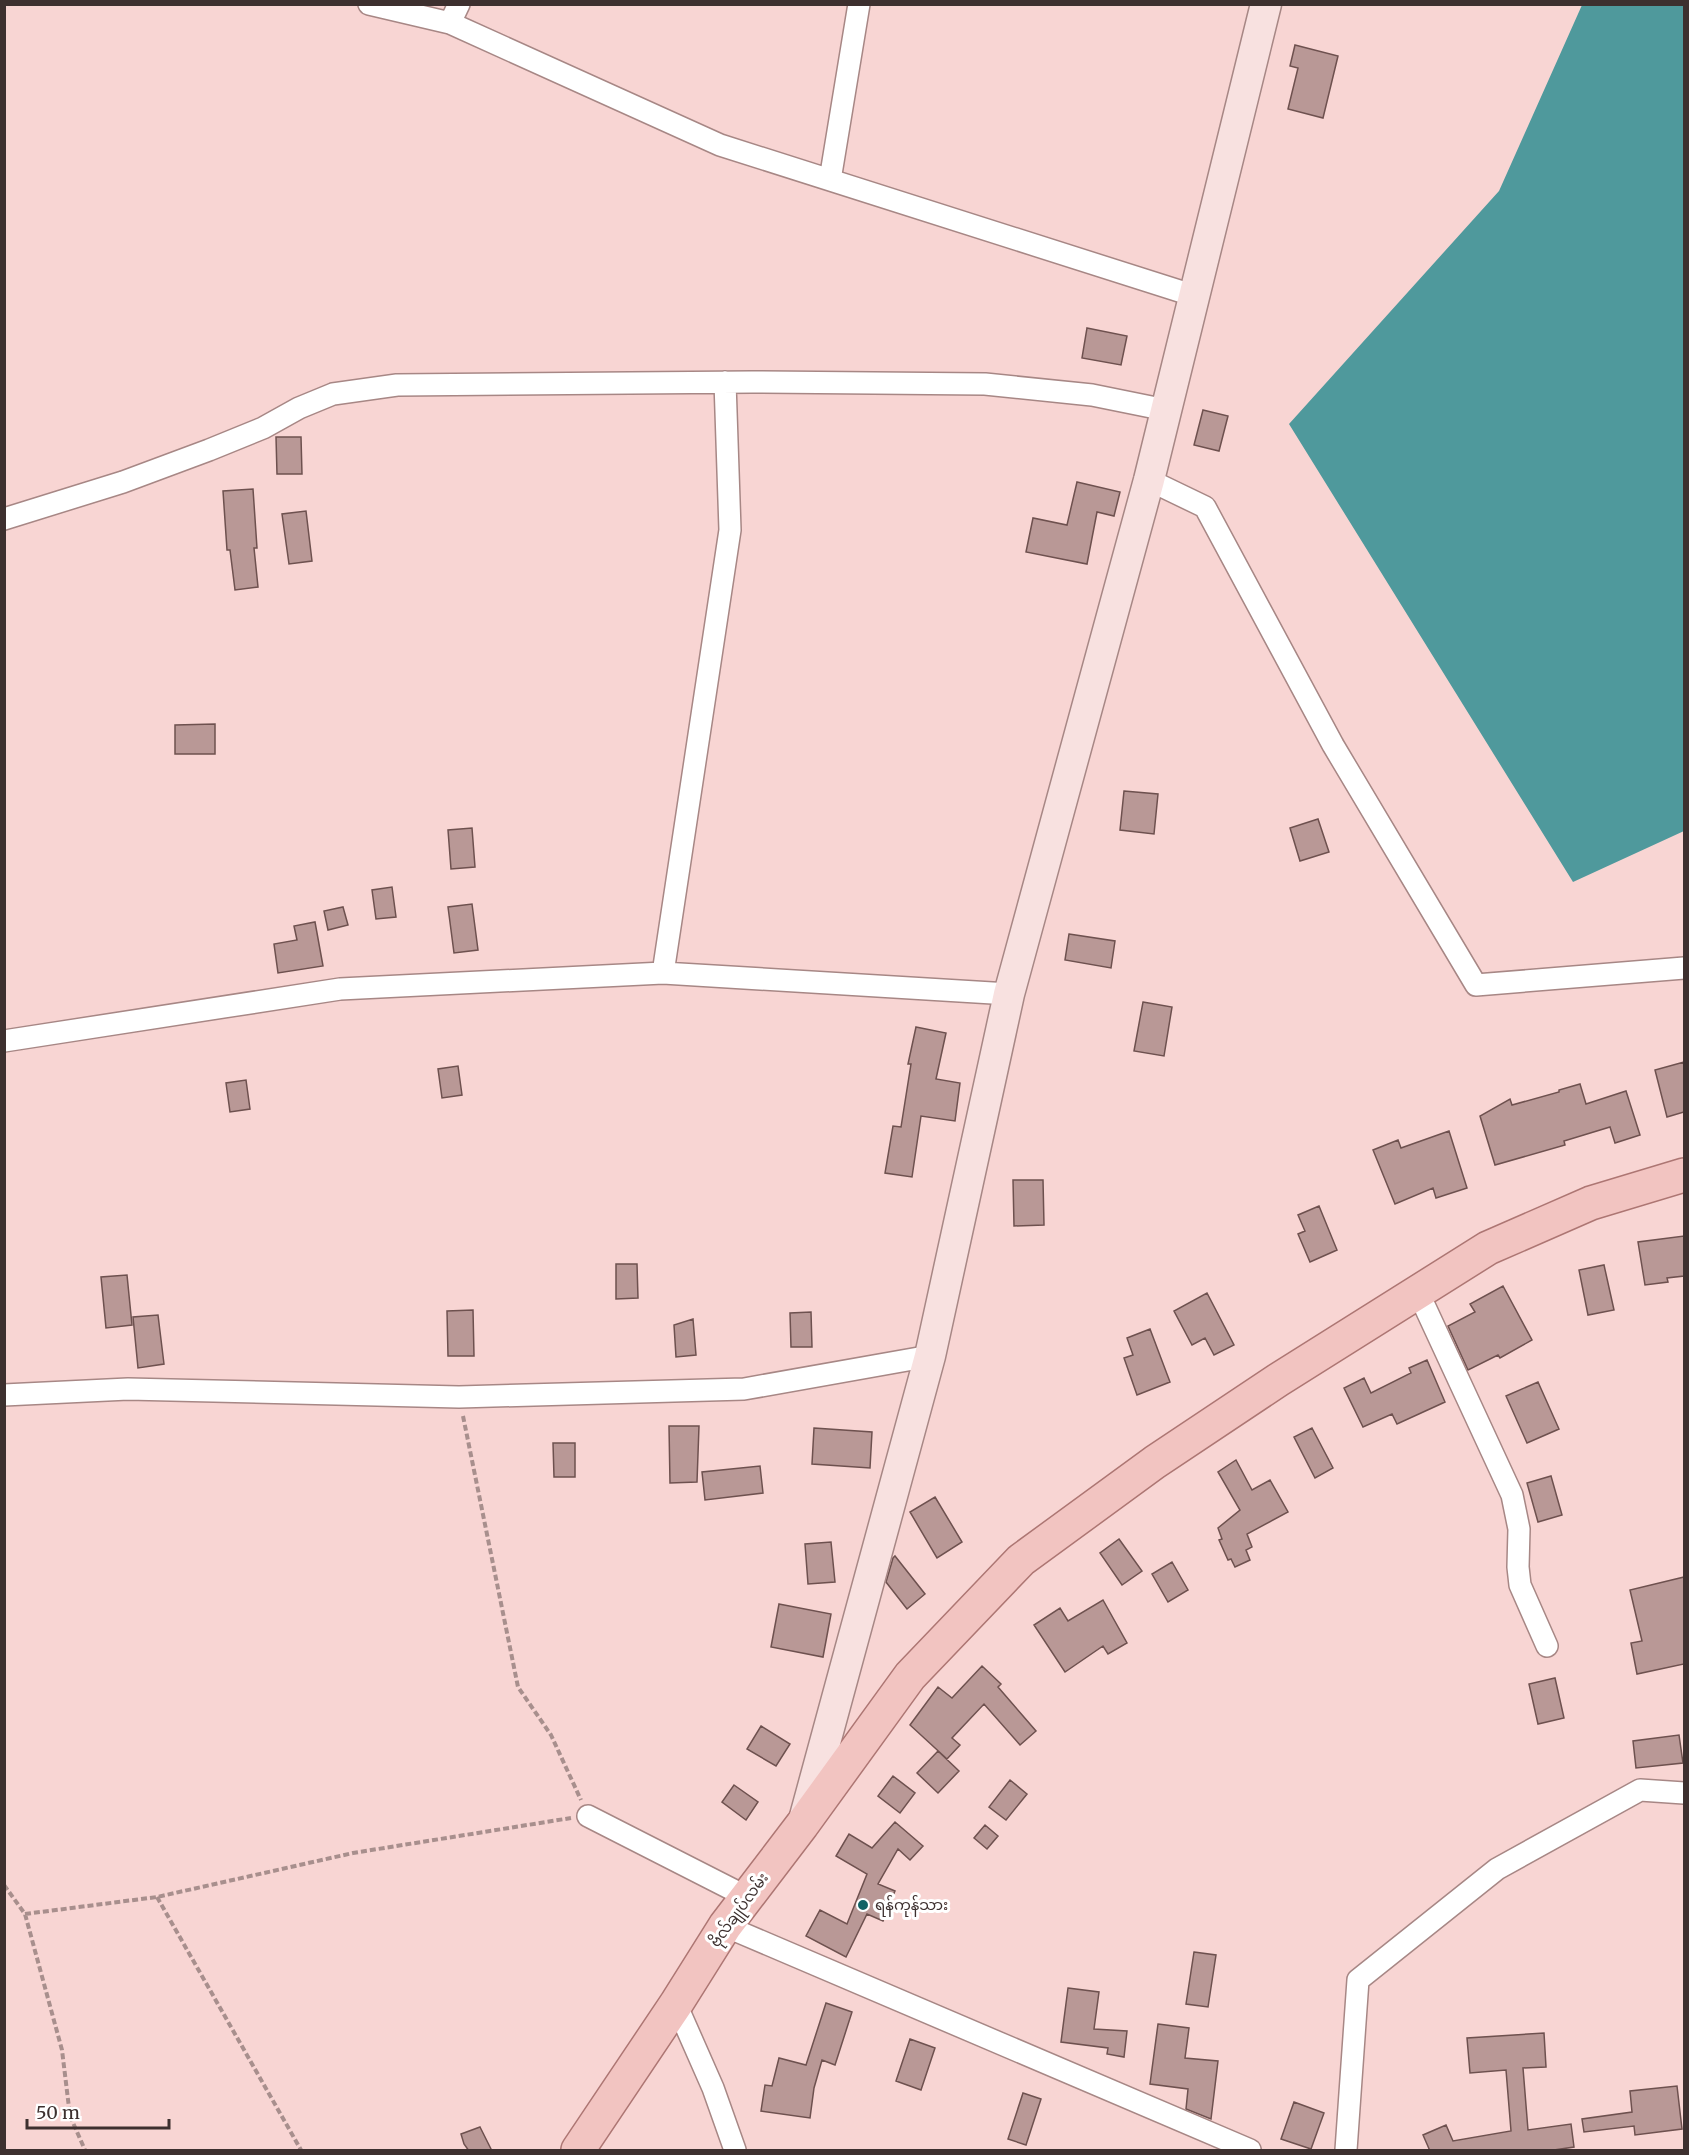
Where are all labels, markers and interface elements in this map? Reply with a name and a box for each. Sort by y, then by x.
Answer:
street label: ဗိုလ်ချုပ်လမ်း [705,1869,774,1952]
place label: ရန်ကုန်သား [875,1895,948,1917]
marker: ရန်ကုန်သား [856,1898,870,1912]
scale bar [27,2092,170,2130]
text: 50 m [36,2101,80,2124]

